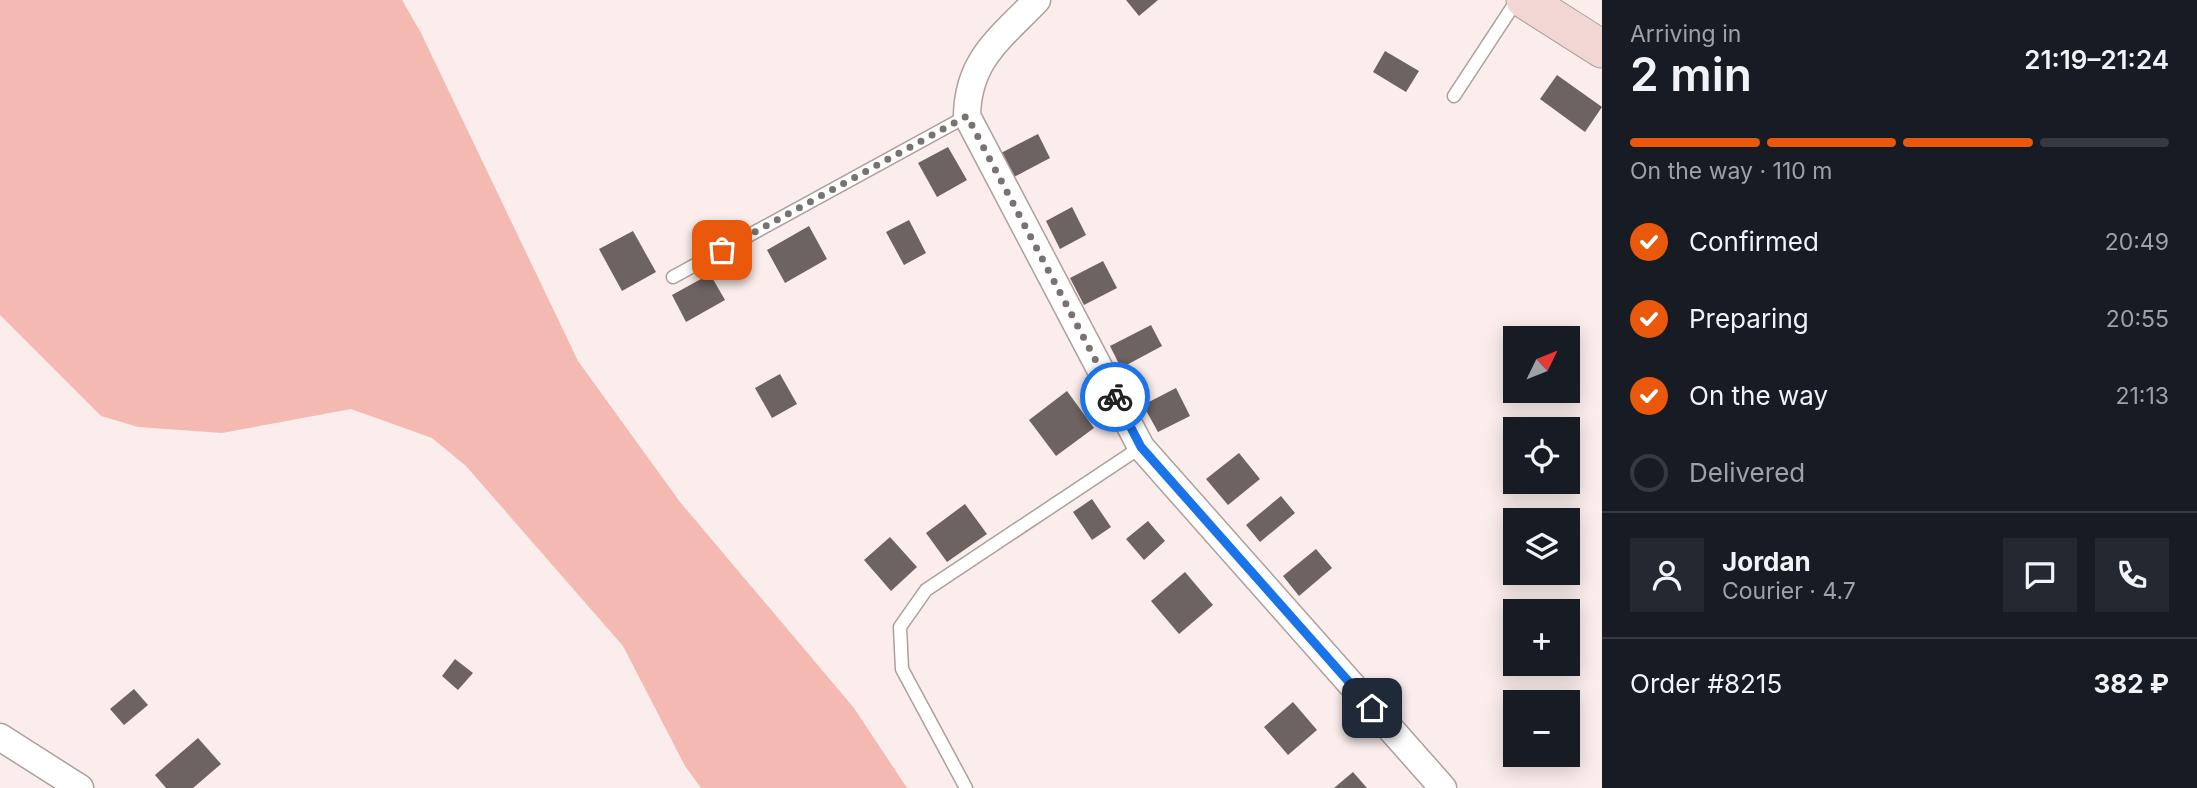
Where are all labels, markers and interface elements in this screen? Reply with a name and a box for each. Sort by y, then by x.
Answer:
text: Arriving in [1630,20,1741,48]
text: 21:19–21:24 [2024,44,2169,75]
text: 2 min [1630,46,1752,102]
text: On the way · 110 m [1630,157,1832,185]
pin [692,220,752,280]
icon: check [1630,223,1668,261]
text: Confirmed [1689,226,1819,257]
text: 20:49 [2105,228,2169,256]
icon: bag [703,231,741,269]
icon: check [1630,300,1668,338]
text: Preparing [1689,303,1809,334]
text: 20:55 [2106,305,2169,333]
north arrow [1503,326,1580,402]
map controls [1503,326,1580,767]
courier [1080,362,1150,432]
icon: check [1630,377,1668,415]
icon: bike [1096,378,1134,416]
text: On the way [1689,380,1828,411]
text: 21:13 [2115,382,2169,410]
button: locate [1503,417,1580,494]
text: Delivered [1689,457,1805,488]
button: layers [1503,508,1580,585]
button: person [1630,538,1704,612]
button: chat [2003,538,2077,612]
button: phone [2095,538,2169,612]
text: Jordan [1722,546,1811,577]
text: Courier · 4.7 [1722,577,1856,605]
button: + [1503,599,1580,676]
text: Order #8215 [1630,668,1782,699]
text: 382 ₽ [2093,668,2169,699]
pin [1342,678,1402,738]
icon: home [1353,689,1391,727]
button: − [1503,690,1580,767]

